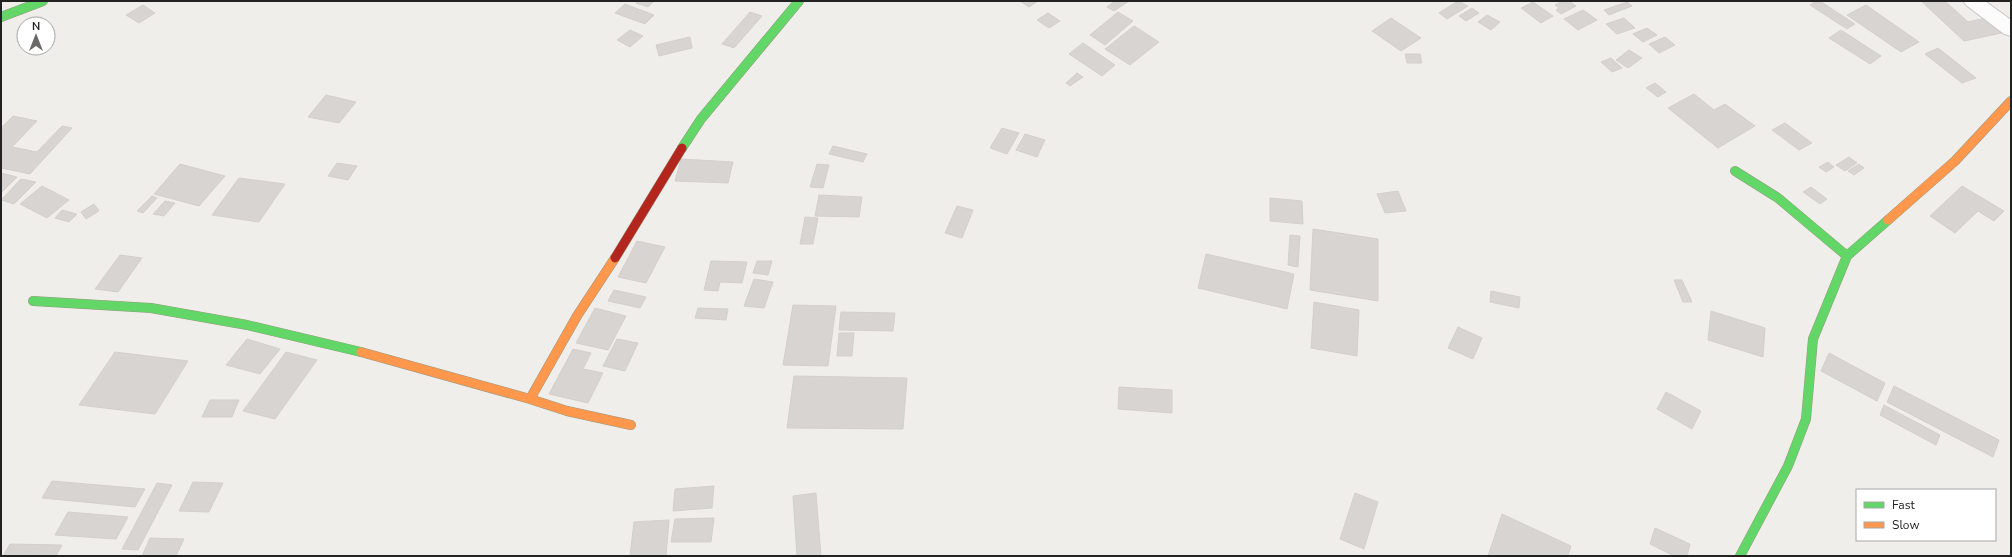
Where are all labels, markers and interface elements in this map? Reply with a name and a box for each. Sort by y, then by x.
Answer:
north arrow [16,16,56,56]
text: N [32,19,40,34]
legend [1856,489,1996,541]
text: Fast [1892,497,1915,513]
text: Slow [1892,517,1920,533]

